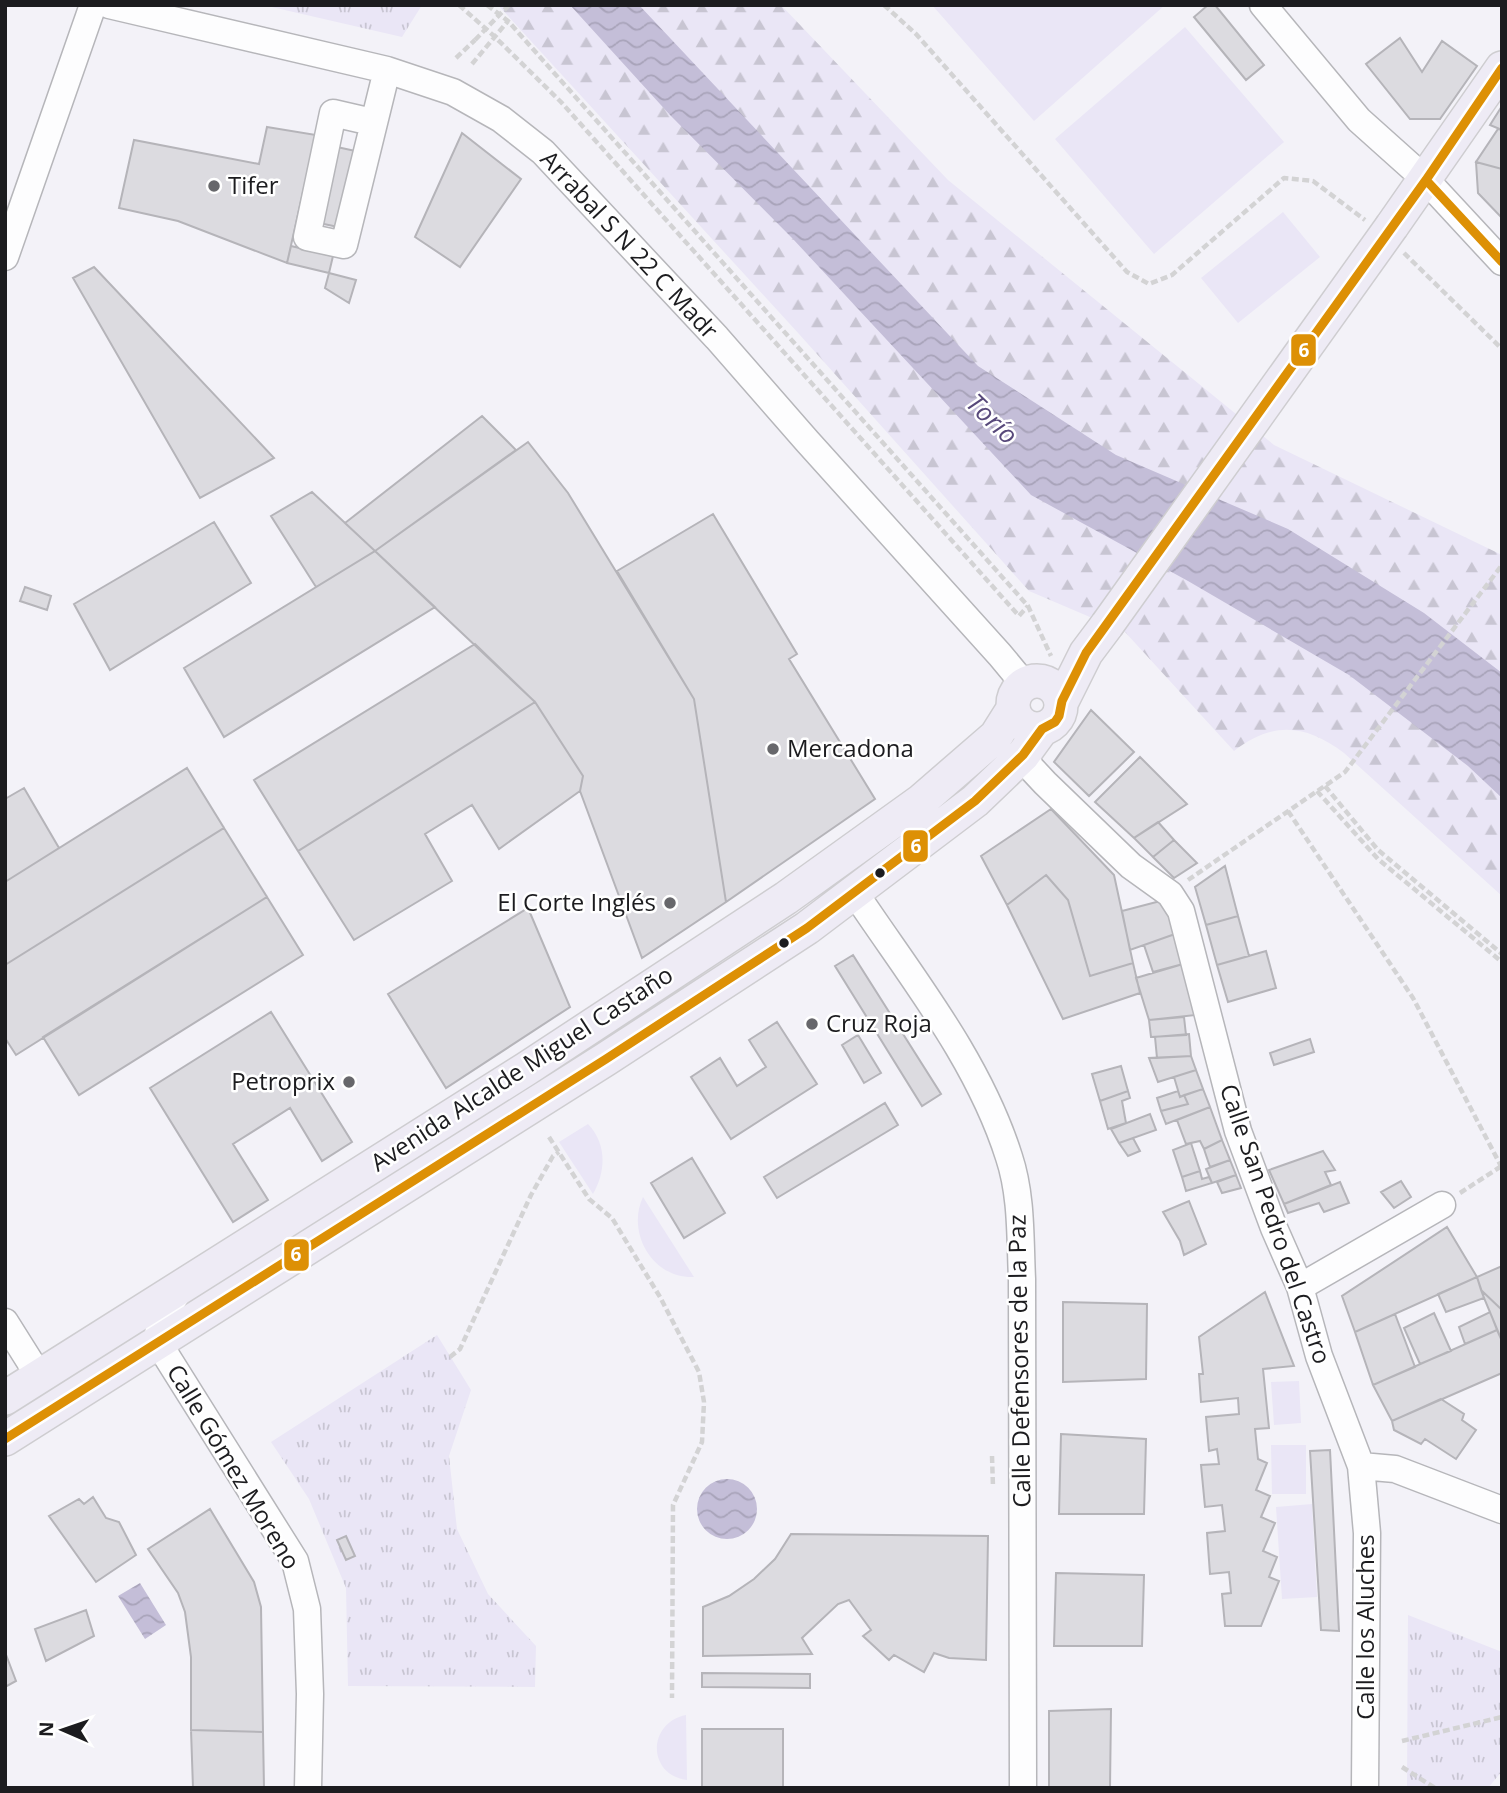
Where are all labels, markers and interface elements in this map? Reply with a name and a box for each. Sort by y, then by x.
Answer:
street label: Arrabal S N 22 C Madr [534,143,726,346]
place label: Tifer [228,168,279,201]
marker: Tifer [206,178,222,194]
line badge: 6 [1290,333,1317,367]
text: 6 [1299,337,1310,363]
water label: Torío [959,385,1026,452]
place label: Mercadona [787,731,914,764]
marker: Mercadona [765,741,781,757]
line badge: 6 [902,829,929,863]
text: 6 [911,833,922,859]
unlabelled marker [873,866,887,880]
place label: El Corte Inglés [497,885,656,918]
marker: El Corte Inglés [662,895,678,911]
unlabelled marker [777,936,791,950]
street label: Avenida Alcalde Miguel Castaño [364,957,679,1178]
place label: Cruz Roja [826,1006,932,1039]
marker: Cruz Roja [804,1016,820,1032]
place label: Petroprix [231,1064,335,1097]
marker: Petroprix [341,1074,357,1090]
street label: Calle San Pedro del Castro [1213,1079,1340,1368]
street label: Calle Defensores de la Paz [999,1214,1038,1508]
line badge: 6 [283,1238,310,1272]
text: 6 [291,1241,302,1267]
street label: Calle Gómez Moreno [160,1358,309,1575]
street label: Calle los Aluches [1348,1534,1381,1720]
north arrow [28,1695,98,1765]
text: N [33,1721,59,1738]

